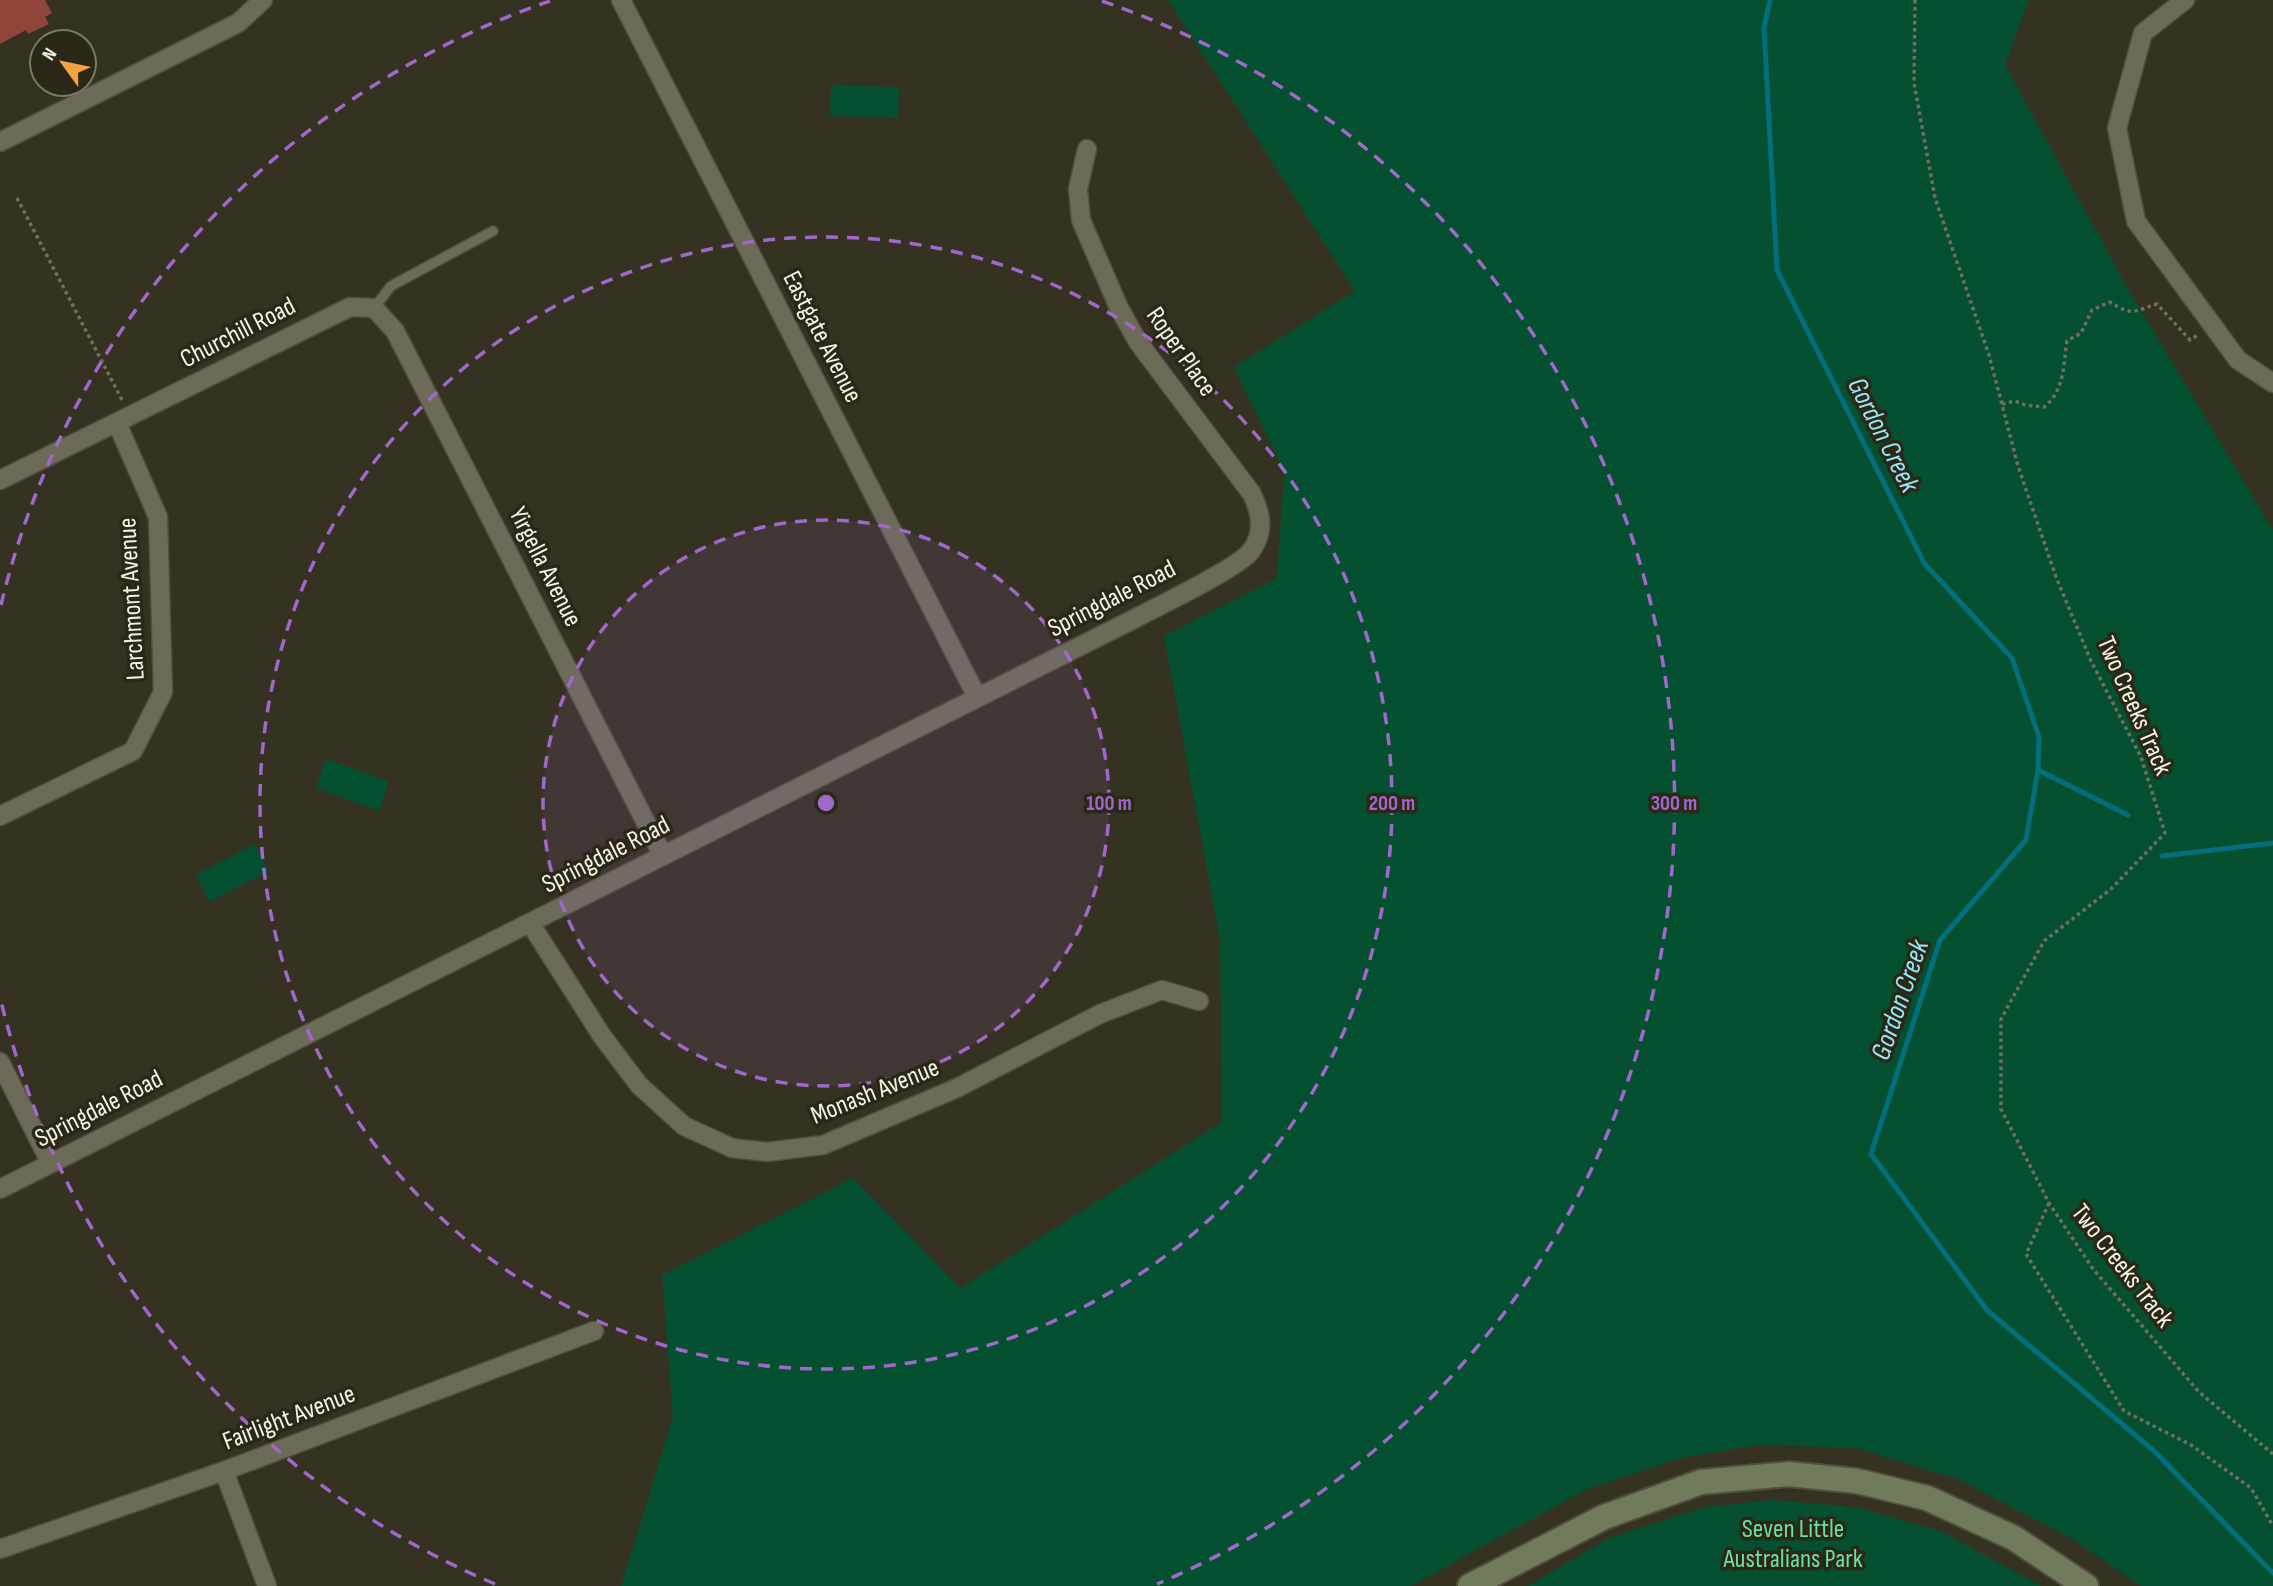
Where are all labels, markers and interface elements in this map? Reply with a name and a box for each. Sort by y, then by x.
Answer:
north arrow [28,28,98,98]
text: N [38,44,62,65]
street label: Eastgate Avenue [776,266,868,408]
street label: Churchill Road [175,291,301,375]
street label: Roper Place [1139,301,1223,403]
water label: Gordon Creek [1840,372,1927,499]
street label: Yirgella Avenue [502,502,588,632]
street label: Larchmont Avenue [112,517,152,681]
street label: Springdale Road [1043,554,1181,644]
street label: Two Creeks Track [2090,632,2178,780]
centre of rings [814,791,838,815]
text: 100 m [1086,791,1132,816]
text: 200 m [1369,791,1415,816]
text: 300 m [1651,791,1697,816]
street label: Springdale Road [537,810,675,900]
water label: Gordon Creek [1864,934,1936,1064]
street label: Monash Avenue [806,1052,944,1132]
street label: Springdale Road [30,1064,168,1154]
street label: Two Creeks Track [2064,1198,2180,1334]
street label: Fairlight Avenue [218,1379,360,1457]
park label: Seven Little Australians Park [1722,1514,1863,1575]

